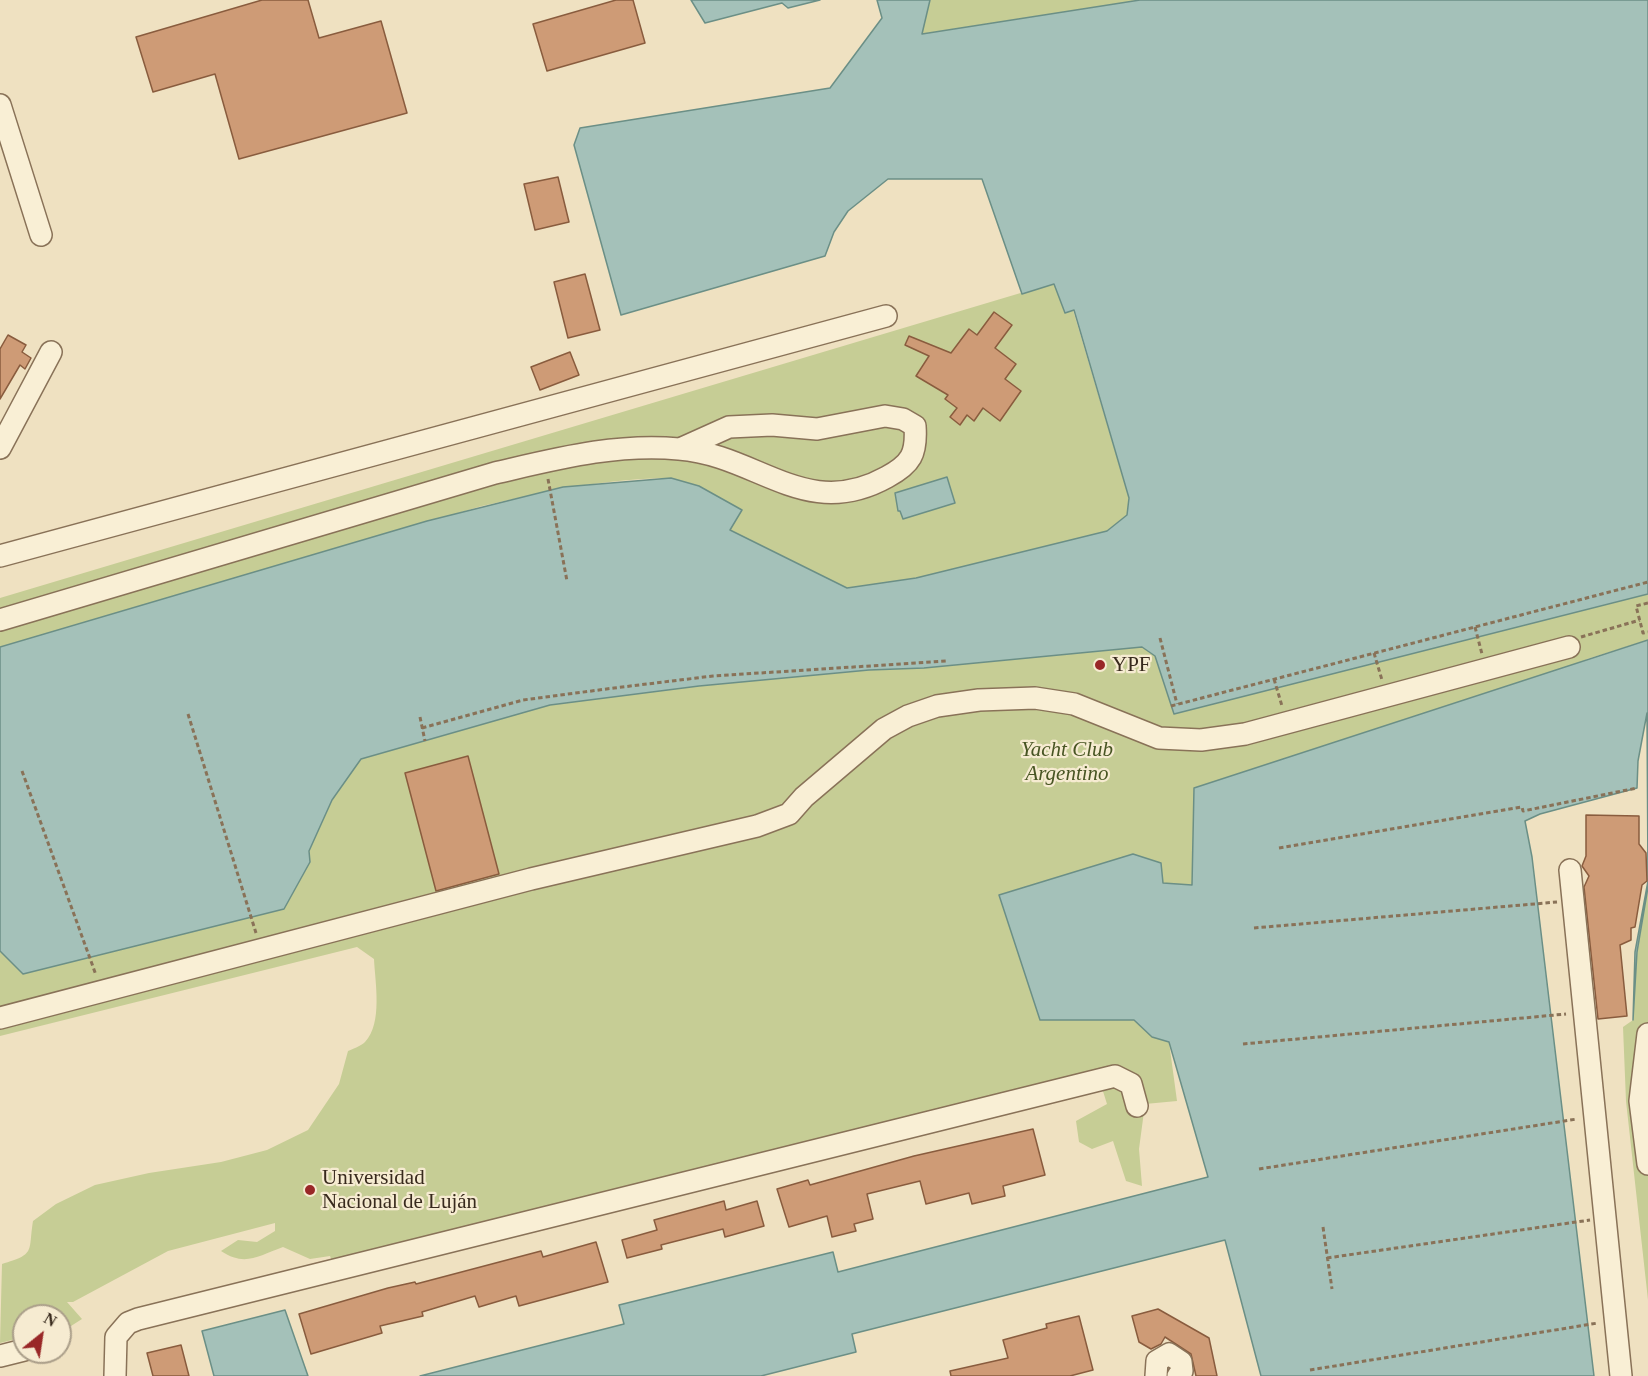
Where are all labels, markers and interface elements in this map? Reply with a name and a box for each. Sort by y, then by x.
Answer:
place label: YPF [1112,652,1151,678]
marker: YPF [1093,658,1107,672]
park label: Yacht Club Argentino [1021,737,1113,787]
place label: Universidad Nacional de Luján [322,1165,477,1215]
marker: Universidad Nacional de Luján [303,1183,317,1197]
north arrow [12,1304,72,1364]
text: N [41,1309,60,1330]

